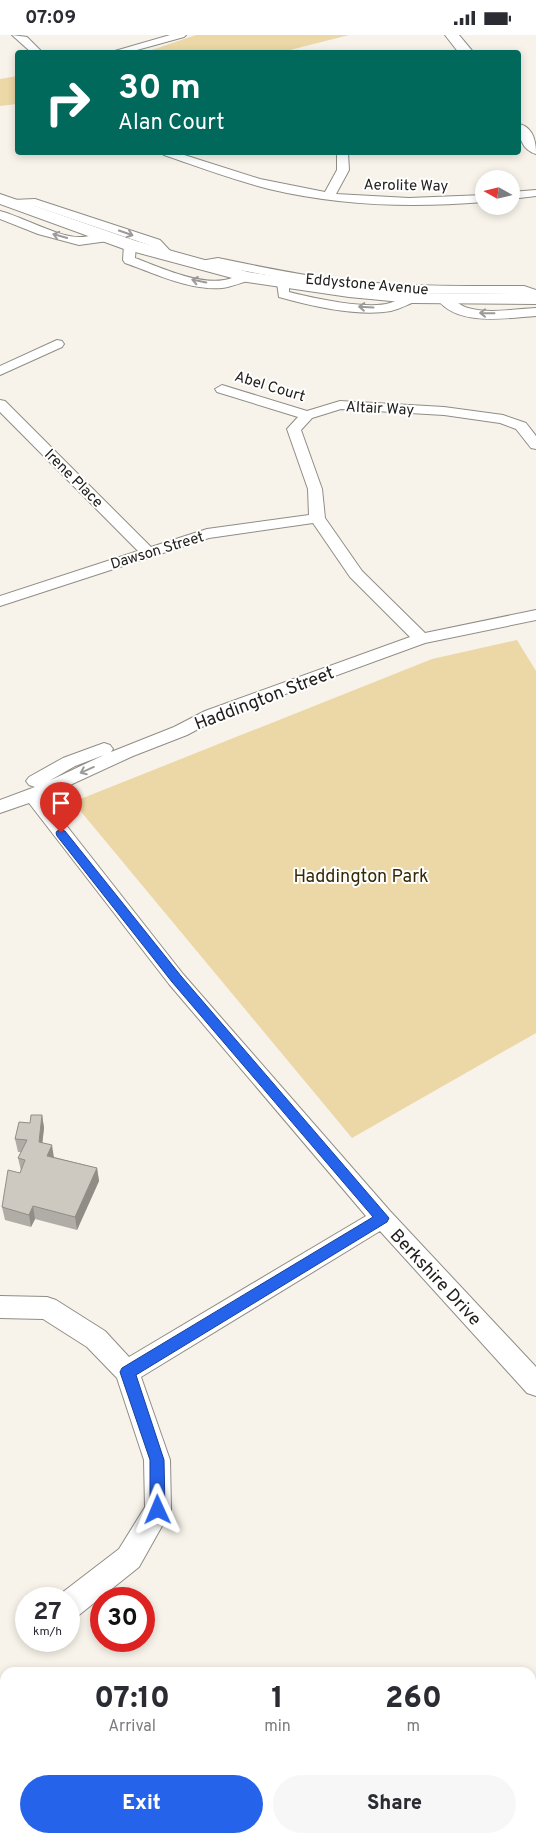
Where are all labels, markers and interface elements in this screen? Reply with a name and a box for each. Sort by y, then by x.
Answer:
text: 07:09 [25,6,76,30]
text: 30 m [118,67,201,111]
icon: right [35,70,100,135]
text: Alan Court [118,110,224,137]
north arrow [475,170,520,215]
map controls [475,170,520,215]
street label: Aerolite Way [363,176,449,197]
one-way arrow [117,228,133,238]
one-way arrow [53,231,69,240]
street label: Eddystone Avenue [305,271,429,300]
one-way arrow [192,276,208,285]
one-way arrow [358,302,374,311]
one-way arrow [480,308,496,318]
street label: Abel Court [232,368,307,407]
street label: Altair Way [345,398,415,421]
street label: Irene Place [40,446,106,512]
street label: Dawson Street [108,528,206,575]
street label: Haddington Street [191,662,338,737]
one-way arrow [80,766,95,776]
pin [40,782,82,833]
icon: arrive [47,789,75,817]
park label: Haddington Park [293,866,429,889]
street label: Berkshire Drive [384,1225,486,1331]
position arrow [131,1483,183,1535]
speed limit sign: 30 [90,1587,155,1652]
text: 27 [33,1597,62,1629]
text: km/h [33,1624,62,1640]
text: 07:10 [94,1681,170,1718]
text: 1 [271,1681,284,1718]
text: 260 [385,1681,442,1718]
text: Arrival [108,1717,156,1737]
text: min [264,1717,291,1737]
text: m [407,1717,420,1737]
button: Exit [20,1775,263,1833]
button: Share [273,1775,516,1833]

